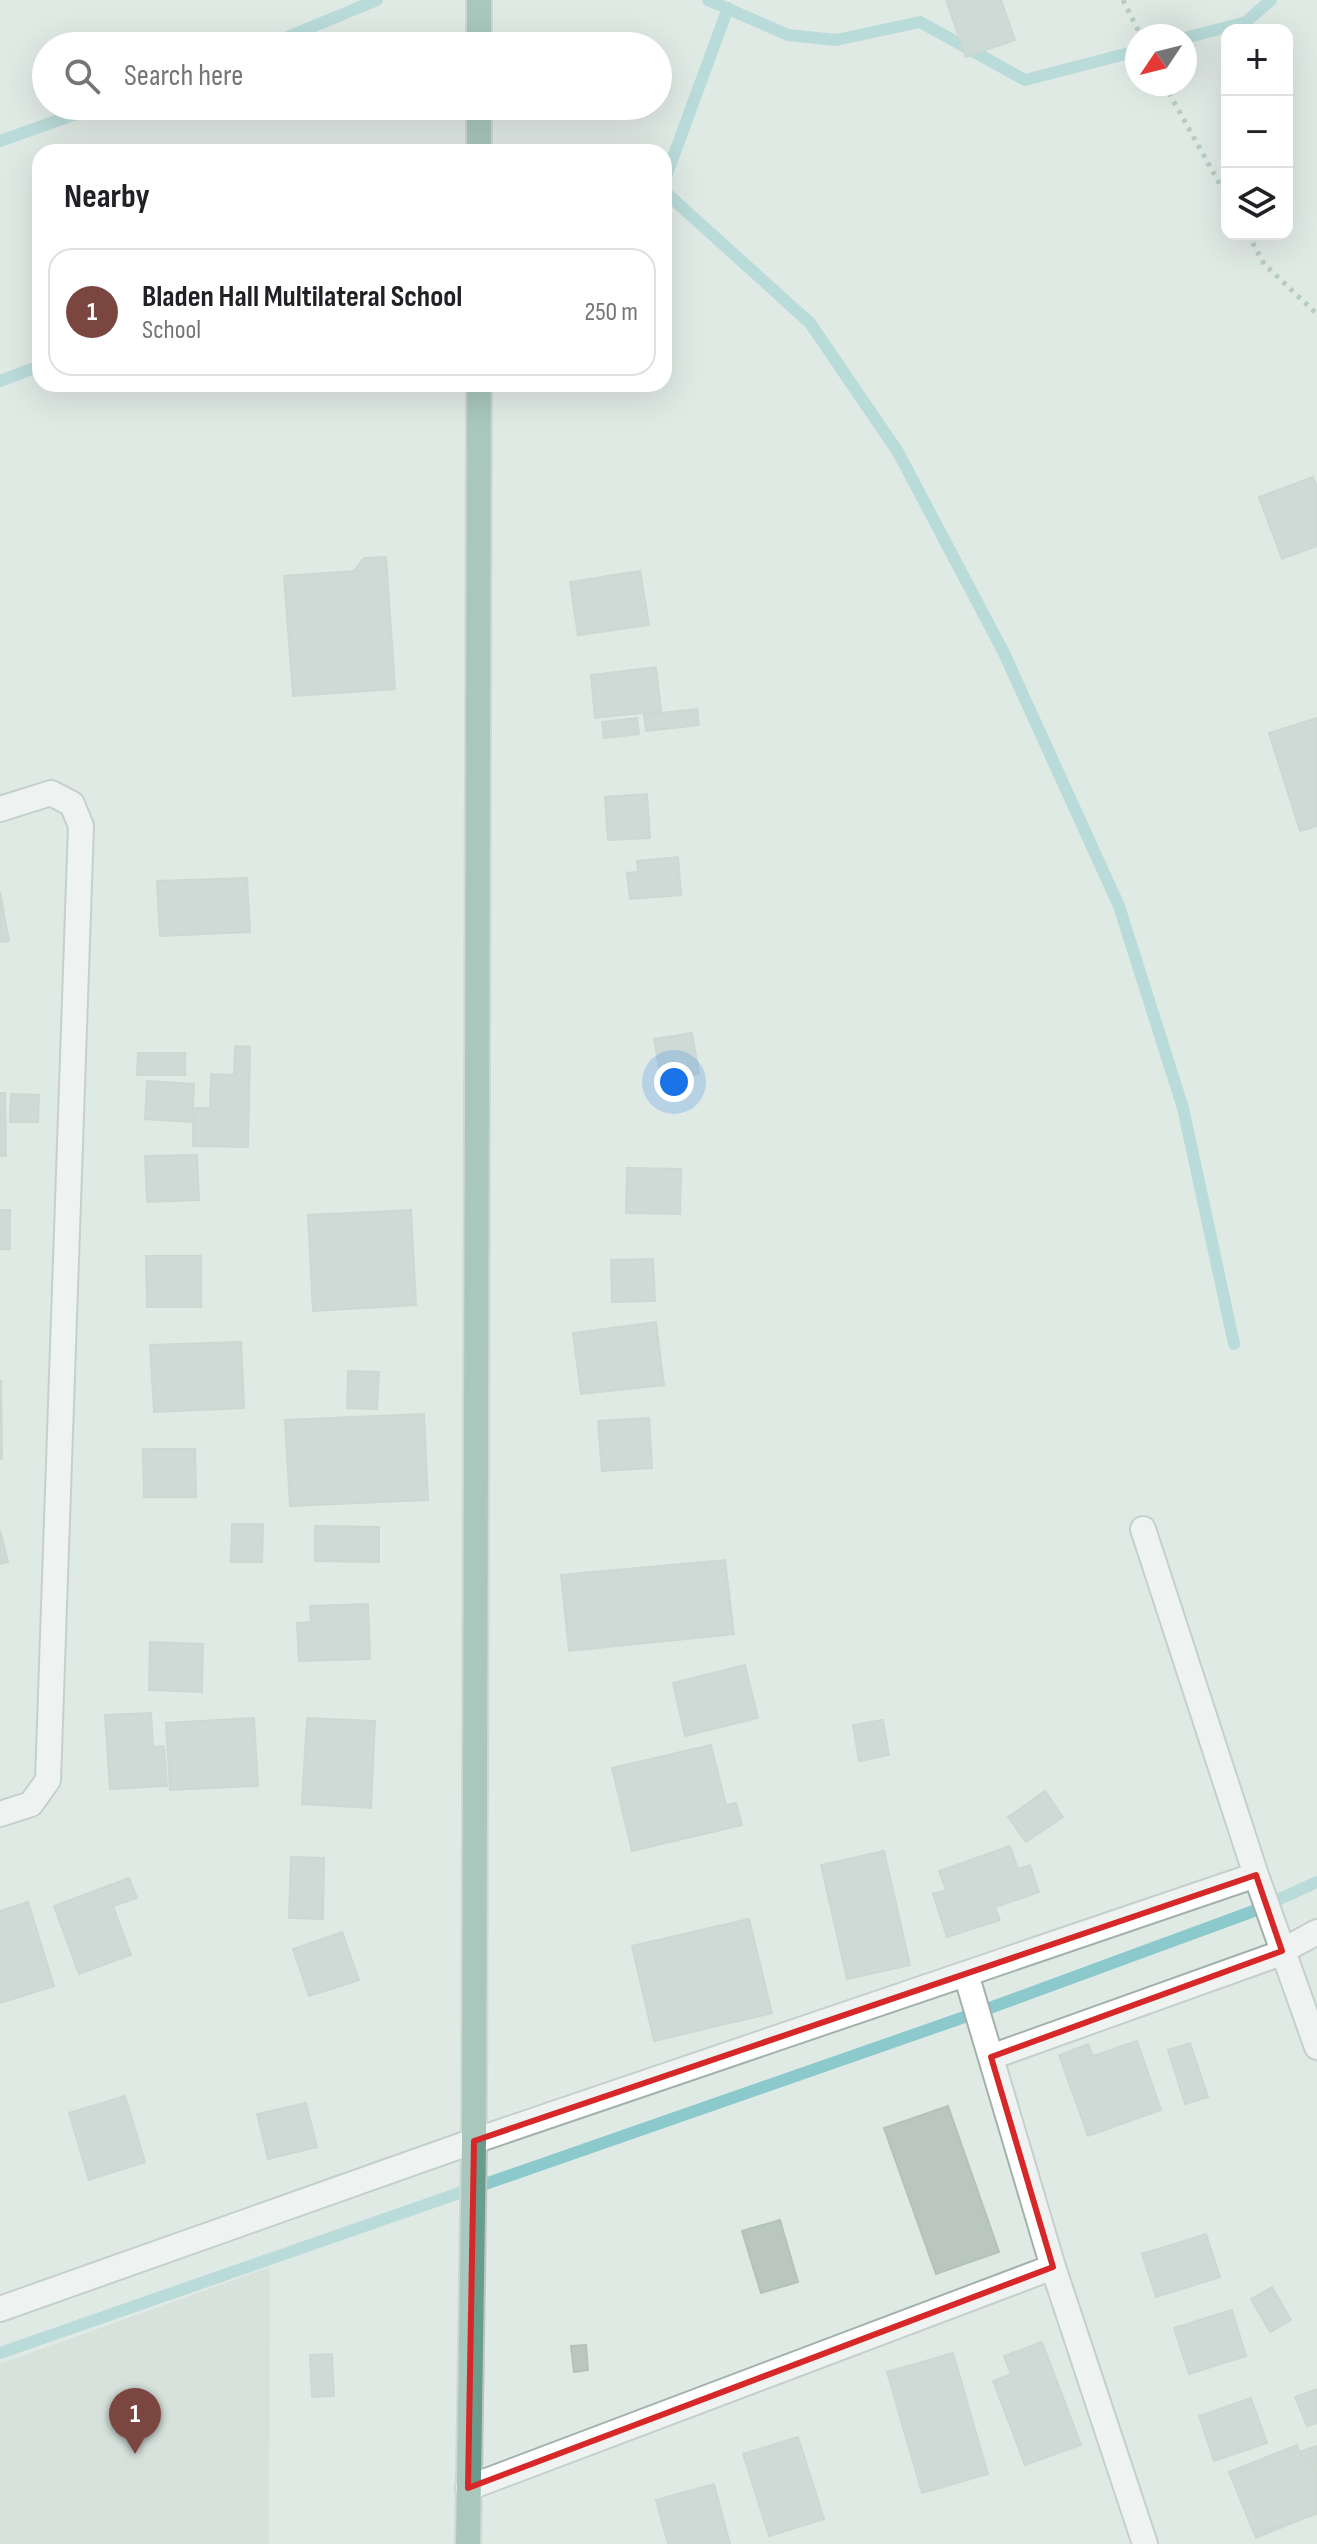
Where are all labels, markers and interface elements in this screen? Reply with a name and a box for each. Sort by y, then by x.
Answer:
north arrow [1125,24,1197,96]
map controls [1221,24,1293,240]
button: + [1221,24,1293,96]
search box [32,32,672,120]
icon: search [60,54,104,98]
text: Search here [124,58,243,94]
button: − [1221,96,1293,168]
button: layers [1221,168,1293,240]
text: Nearby [64,176,150,217]
text: Bladen Hall Multilateral School [142,279,462,315]
text: 1 [87,297,97,328]
text: 250 m [584,297,638,328]
text: School [142,315,201,346]
your location [654,1062,694,1102]
pin: 1 [109,2388,161,2454]

